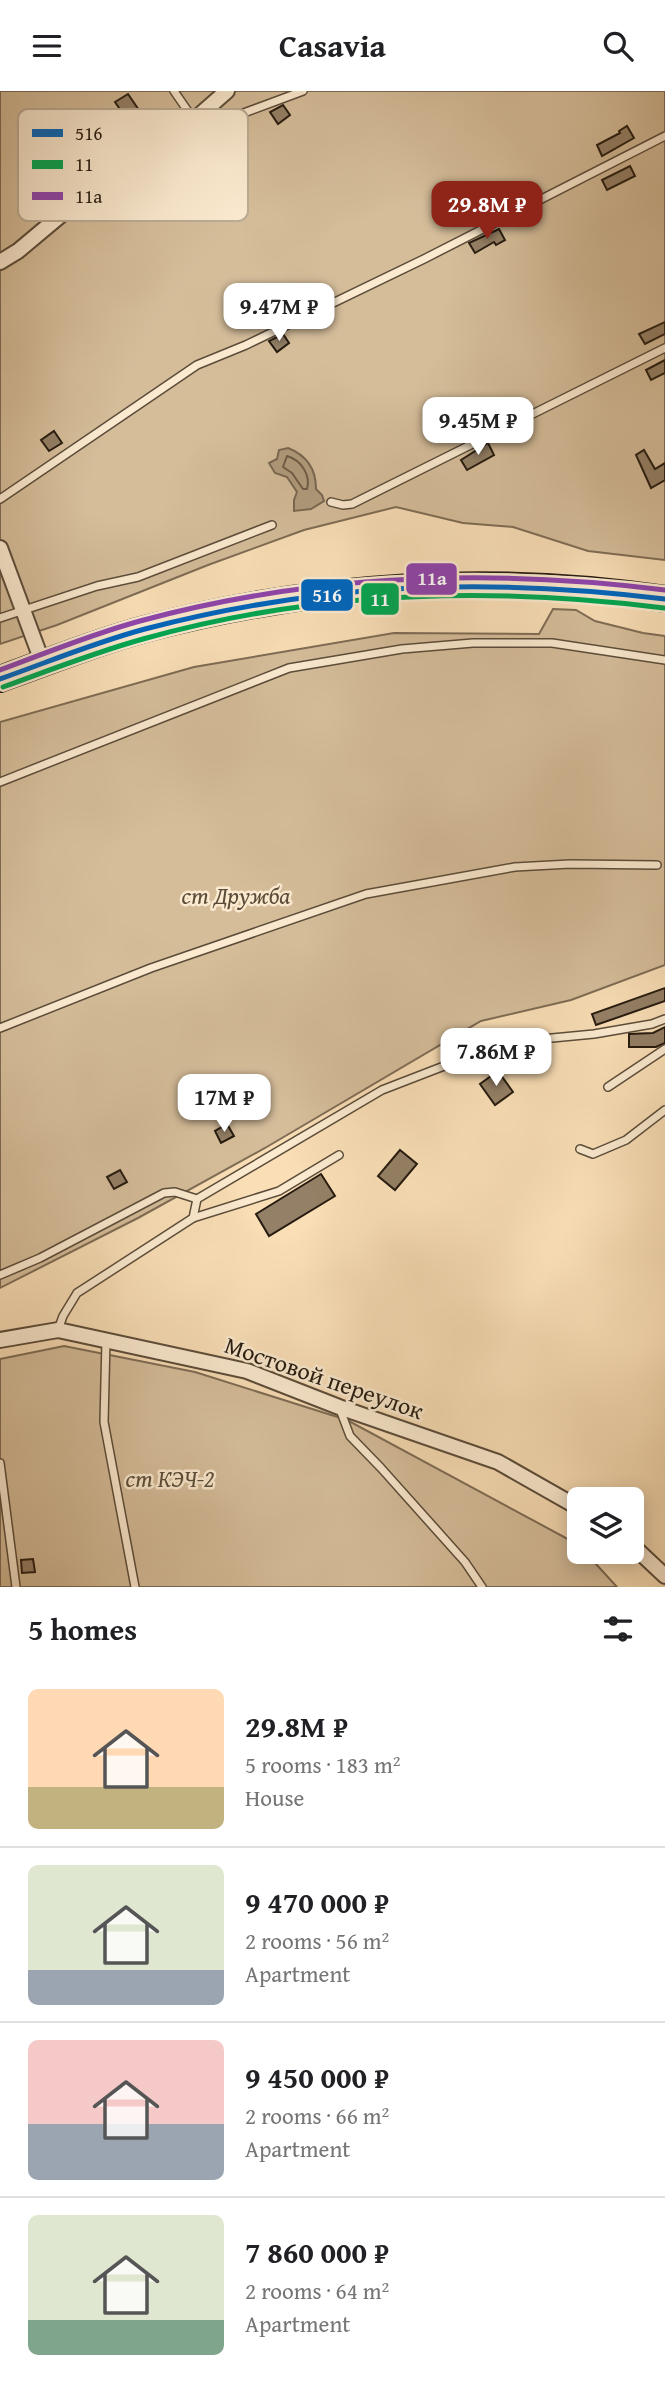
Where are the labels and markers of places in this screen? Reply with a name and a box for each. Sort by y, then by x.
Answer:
pin: 29.8M ₽ [422,181,552,241]
pin: 9.47M ₽ [214,283,344,343]
pin: 9.45M ₽ [413,397,543,457]
pin: 7.86M ₽ [431,1028,561,1088]
pin: 17M ₽ [175,1075,273,1134]

